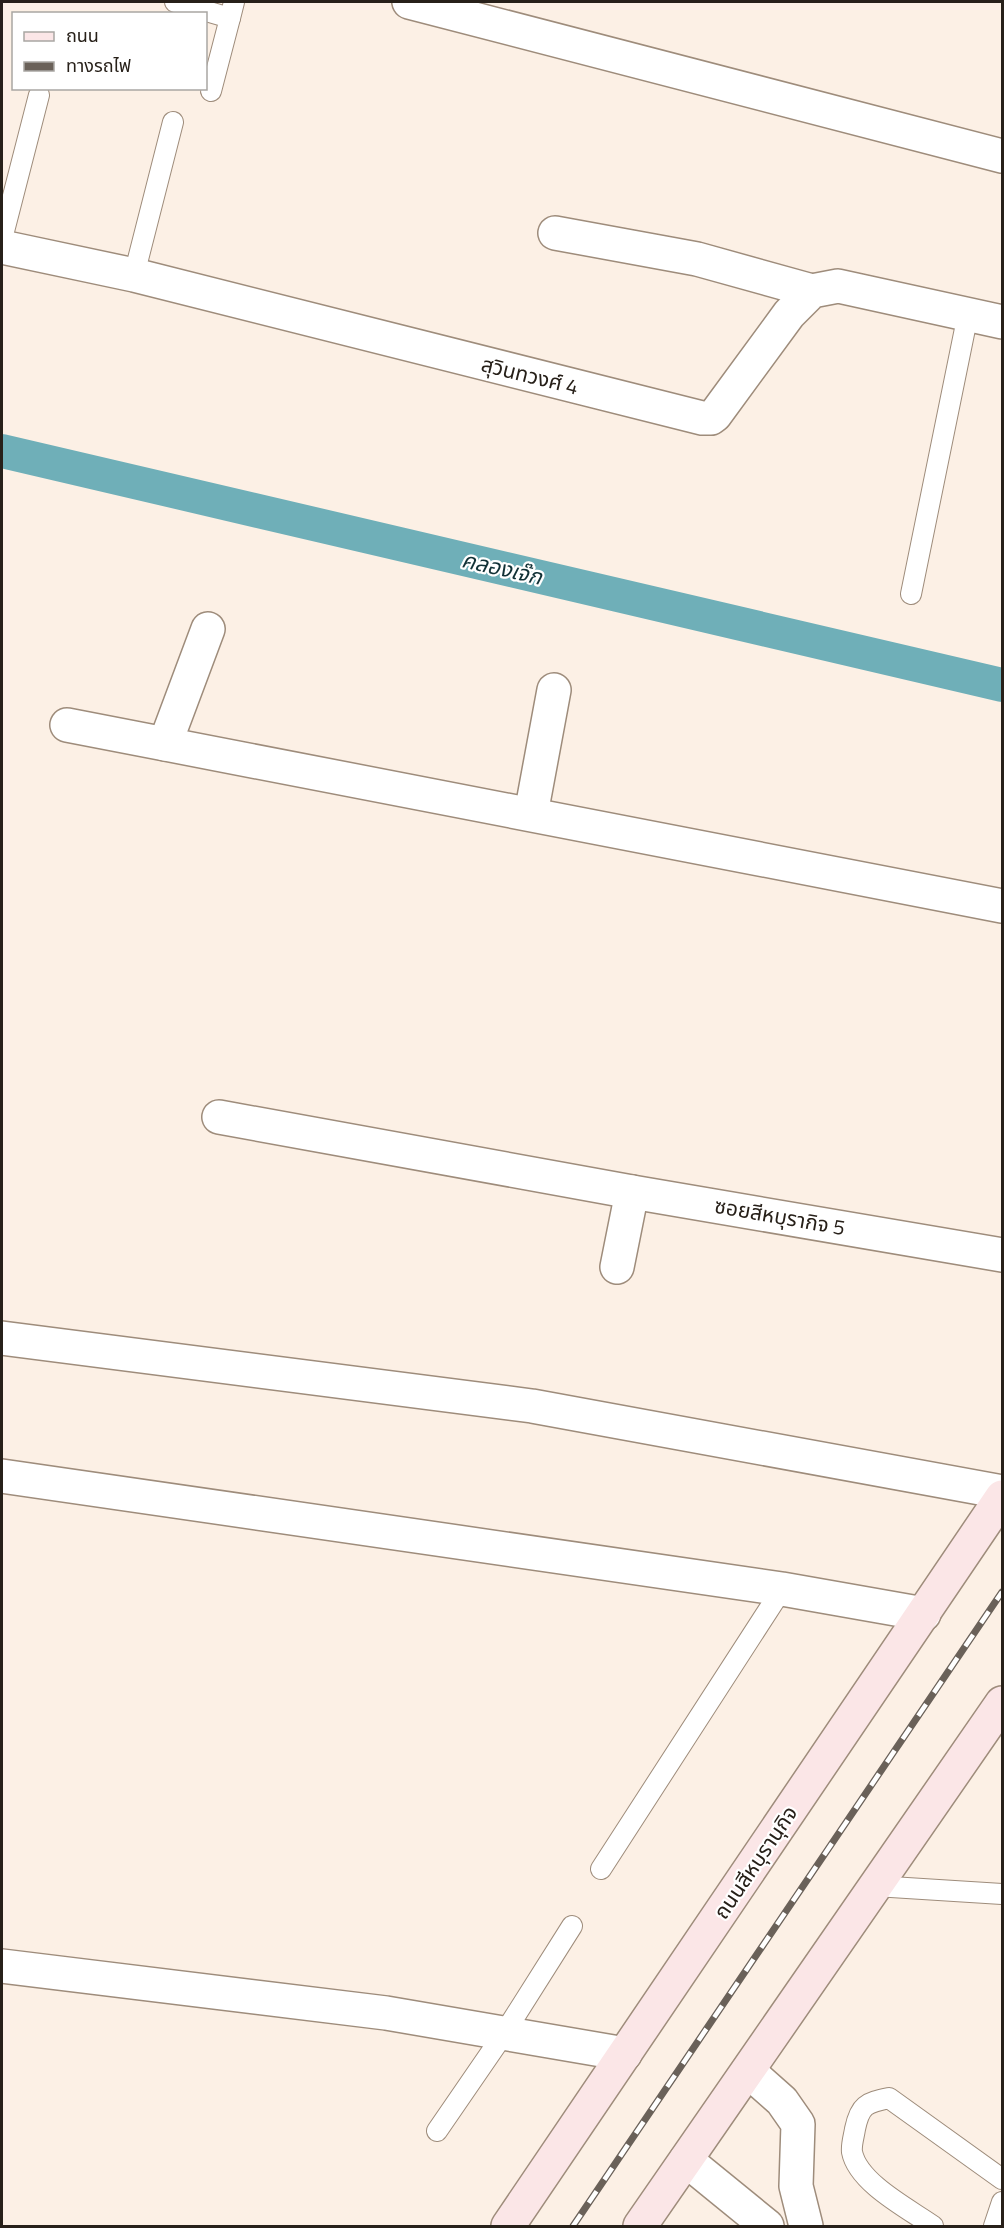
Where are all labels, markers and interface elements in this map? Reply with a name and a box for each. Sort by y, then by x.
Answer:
legend [12,12,207,90]
text: ถนน [66,22,99,49]
text: ทางรถไฟ [66,52,131,79]
street label: สุวินทวงศ์ 4 [478,347,582,403]
water label: คลองเจ๊ก [459,542,546,594]
street label: ซอยสีหบุรากิจ 5 [712,1189,848,1243]
street label: ถนนสีหบุรานุกิจ [705,1799,805,1925]

